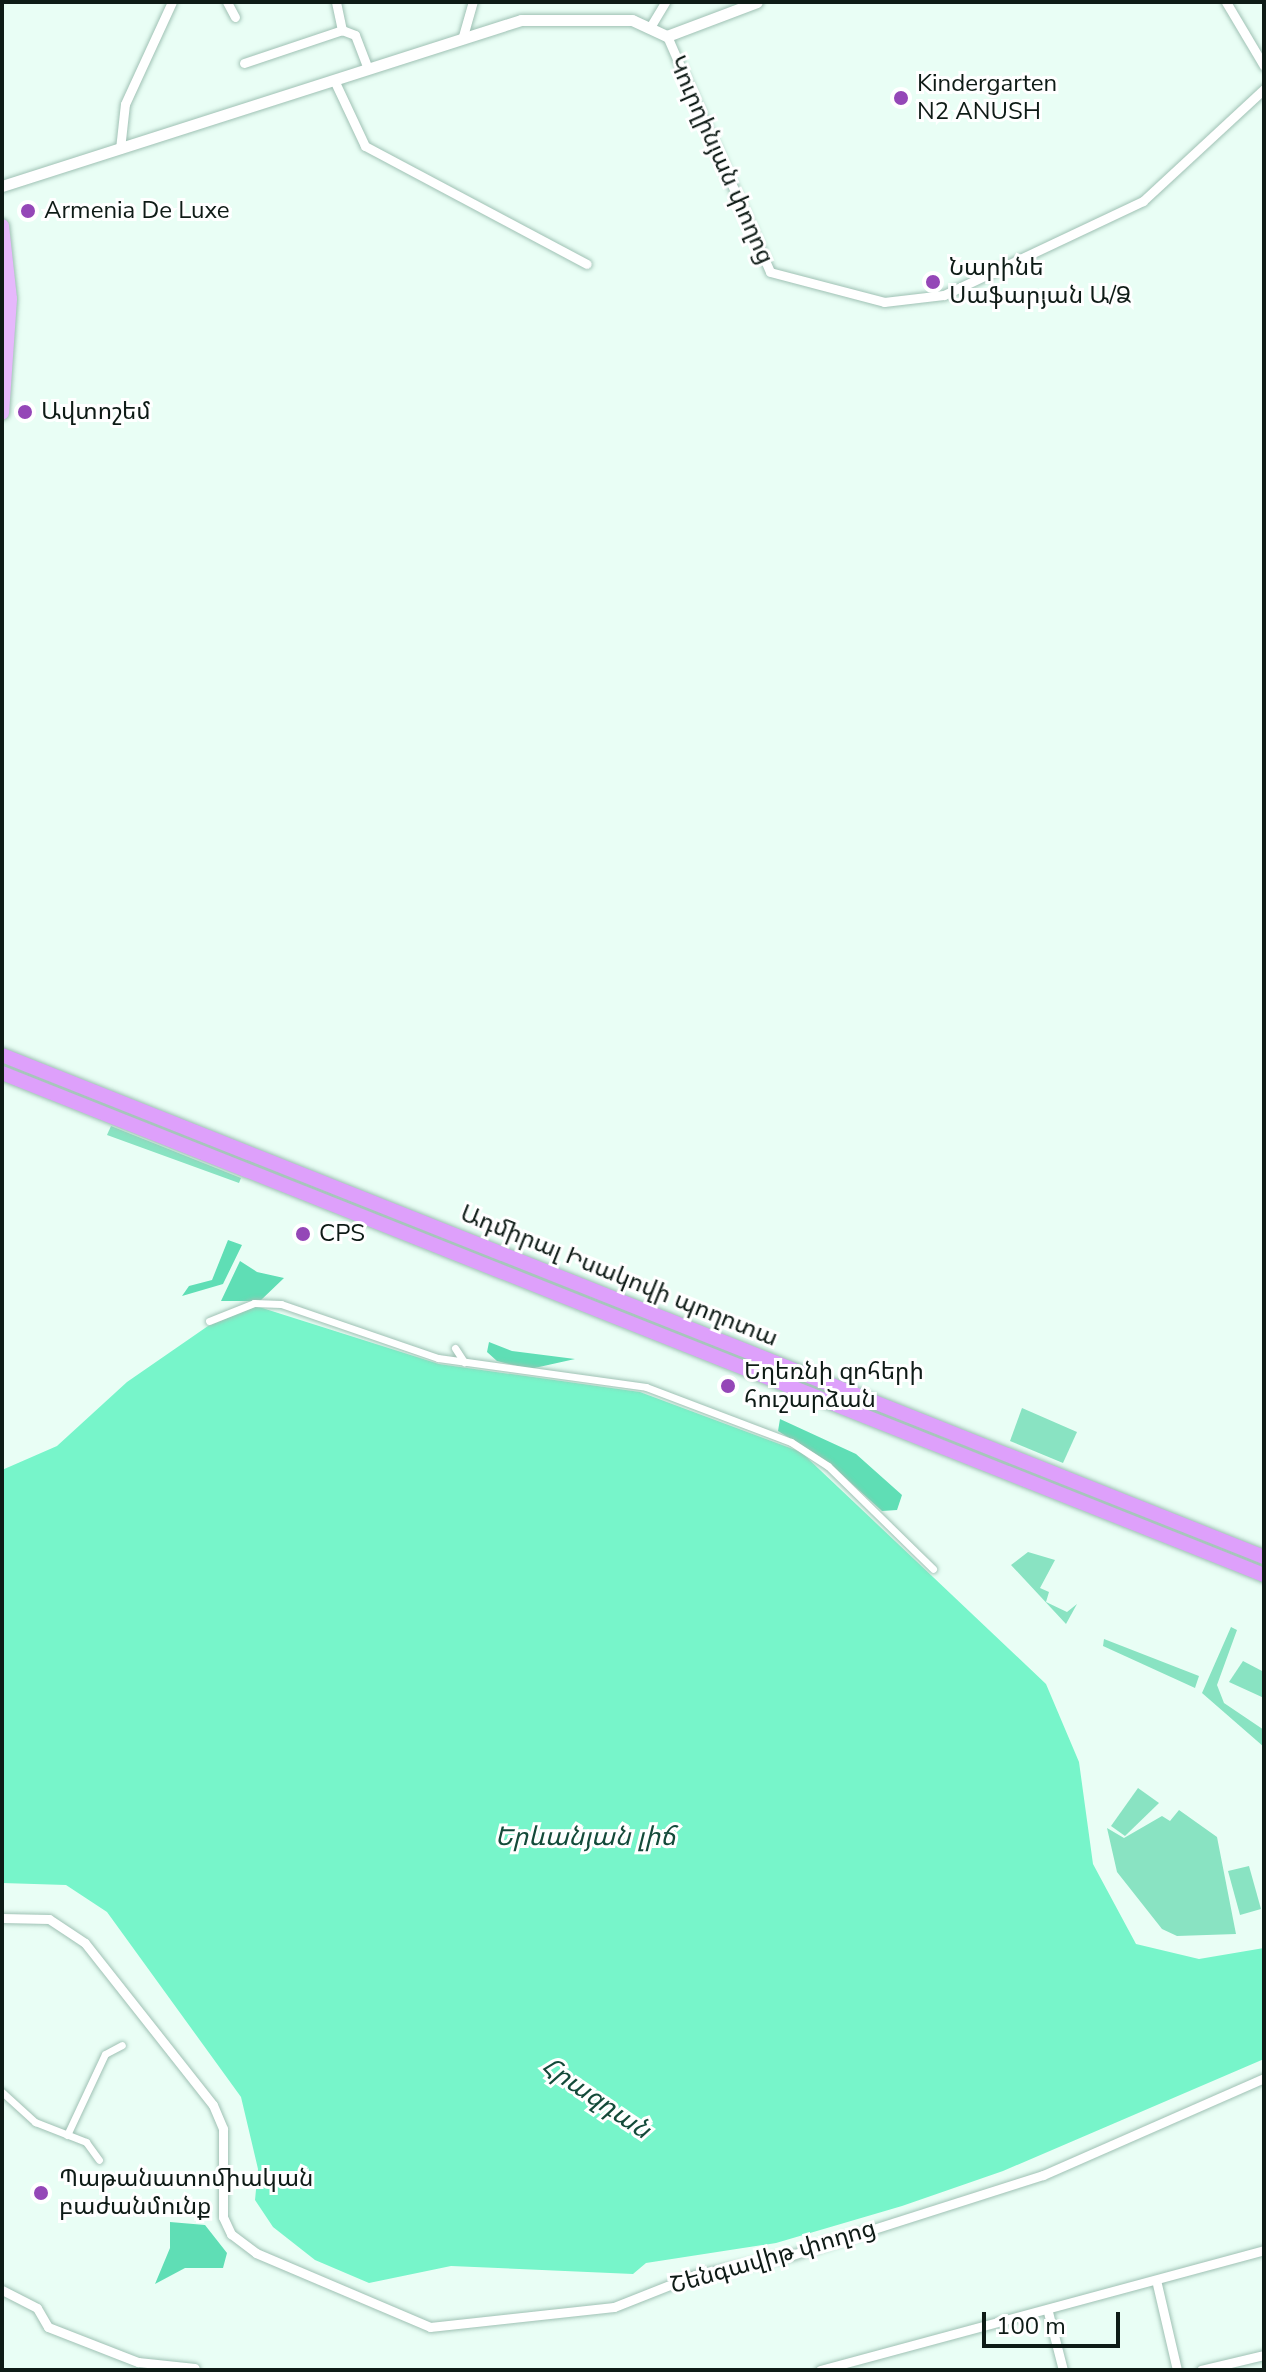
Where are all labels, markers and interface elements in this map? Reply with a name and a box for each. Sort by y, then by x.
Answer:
street label: Կուրղինյան փողոց [662,51,780,269]
place label: Kindergarten N2 ANUSH [917,70,1057,126]
marker: Kindergarten N2 ANUSH [892,89,910,107]
place label: Armenia De Luxe [44,197,230,225]
marker: Armenia De Luxe [19,202,37,220]
place label: Նարինե Սաֆարյան Ա/Ձ [949,254,1132,310]
marker: Նարինե Սաֆարյան Ա/Ձ [924,273,942,291]
place label: Ավտոշեմ [41,398,151,426]
marker: Ավտոշեմ [16,403,34,421]
street label: Ադմիրալ Իսակովի պողոտա [456,1199,782,1353]
place label: CPS [319,1220,365,1248]
marker: CPS [294,1225,312,1243]
place label: Եղեռնի զոհերի հուշարձան [744,1358,924,1414]
marker: Եղեռնի զոհերի հուշարձան [719,1377,737,1395]
water label: Երևանյան լիճ [495,1821,675,1853]
water label: Հրազդան [536,2050,656,2146]
place label: Պաթանատոմիական բաժանմունք [59,2165,313,2221]
marker: Պաթանատոմիական բաժանմունք [30,2182,52,2204]
street label: Շենգավիթ փողոց [667,2214,879,2300]
scale bar [986,2296,1124,2346]
text: 100 m [996,2310,1066,2342]

